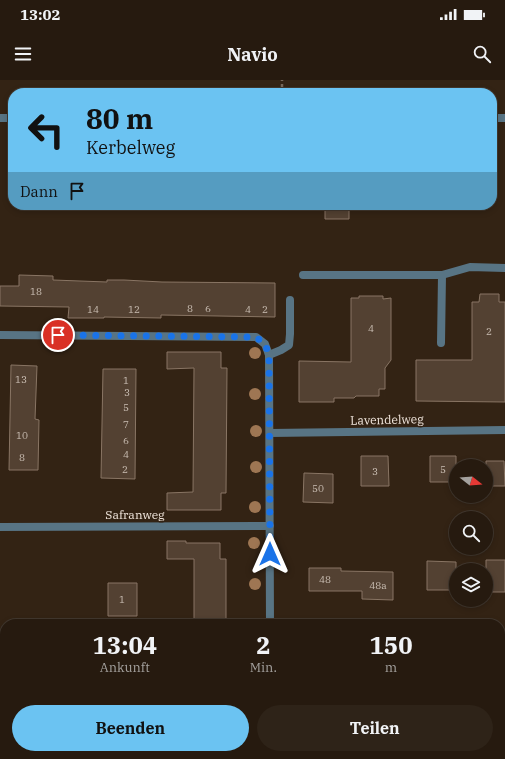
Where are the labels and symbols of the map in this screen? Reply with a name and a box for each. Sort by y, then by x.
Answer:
house number: 18 [30,285,42,298]
house number: 8 [187,302,193,315]
house number: 6 [205,302,211,315]
house number: 14 [87,303,99,316]
house number: 12 [128,303,140,316]
house number: 4 [245,303,251,316]
house number: 2 [262,303,268,316]
pin [41,318,75,352]
house number: 4 [368,322,374,335]
house number: 2 [486,325,492,338]
house number: 13 [15,373,27,386]
house number: 1 [123,374,129,387]
house number: 3 [124,386,130,399]
house number: 5 [123,401,129,414]
street label: Lavendelweg [350,411,424,428]
house number: 7 [123,418,129,431]
house number: 10 [16,429,28,442]
house number: 6 [123,434,129,447]
house number: 4 [123,448,129,461]
house number: 8 [19,451,25,464]
north arrow [449,459,493,503]
house number: 2 [122,463,128,476]
house number: 5 [440,463,446,476]
house number: 3 [372,465,378,478]
house number: 50 [312,482,324,495]
street label: Safranweg [105,507,165,522]
position arrow [249,533,291,575]
house number: 48 [319,573,331,586]
house number: 48a [369,579,387,592]
house number: 1 [119,593,125,606]

